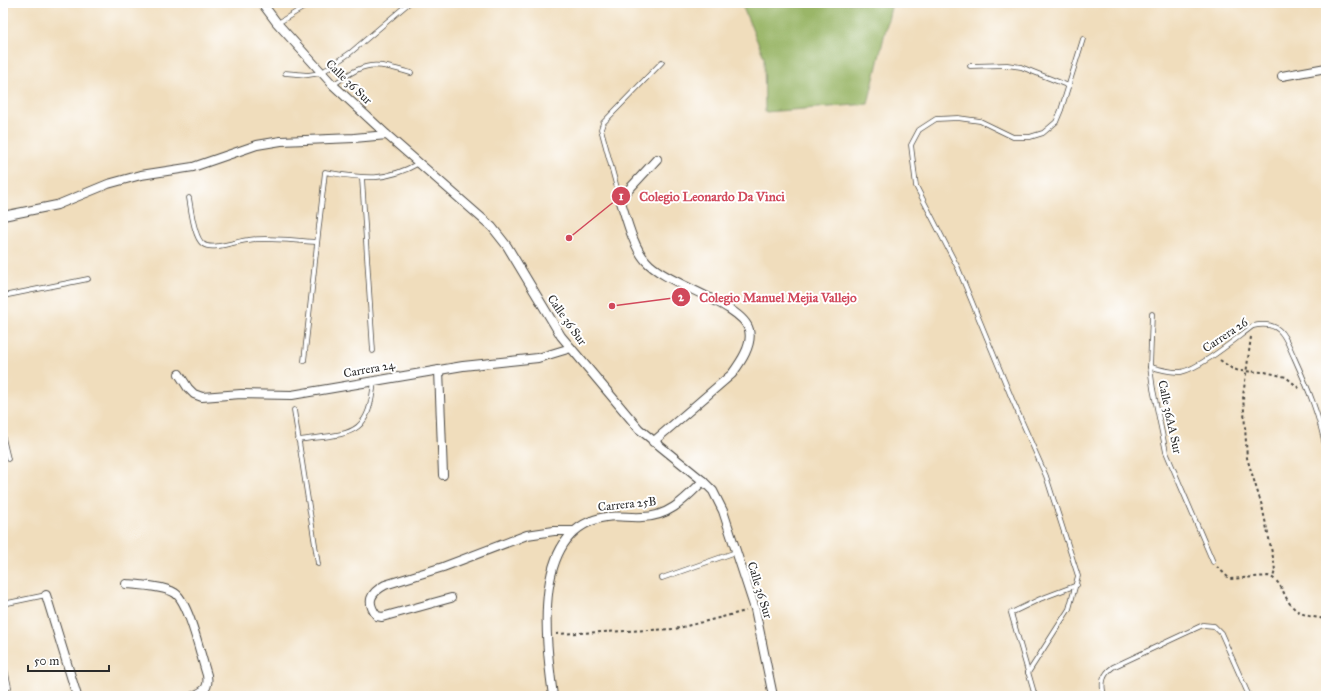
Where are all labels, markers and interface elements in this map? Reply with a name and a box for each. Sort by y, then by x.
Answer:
street label: Calle 36 Sur [323,57,375,108]
callout: Colegio Leonardo Da Vinci [611,184,793,209]
text: 1 [619,189,624,203]
text: Colegio Leonardo Da Vinci [639,189,785,205]
callout: Colegio Manuel Mejia Vallejo [671,285,864,310]
text: 2 [678,290,685,304]
text: Colegio Manuel Mejia Vallejo [699,290,857,306]
street label: Calle 36 Sur [544,292,590,348]
street label: Carrera 26 [1200,314,1251,355]
street label: Carrera 24 [342,358,396,380]
street label: Calle 36AA Sur [1155,379,1185,456]
street label: Carrera 25B [597,494,657,514]
street label: Calle 36 Sur [745,560,775,621]
scale bar [28,647,109,673]
text: 50 m [34,654,59,668]

